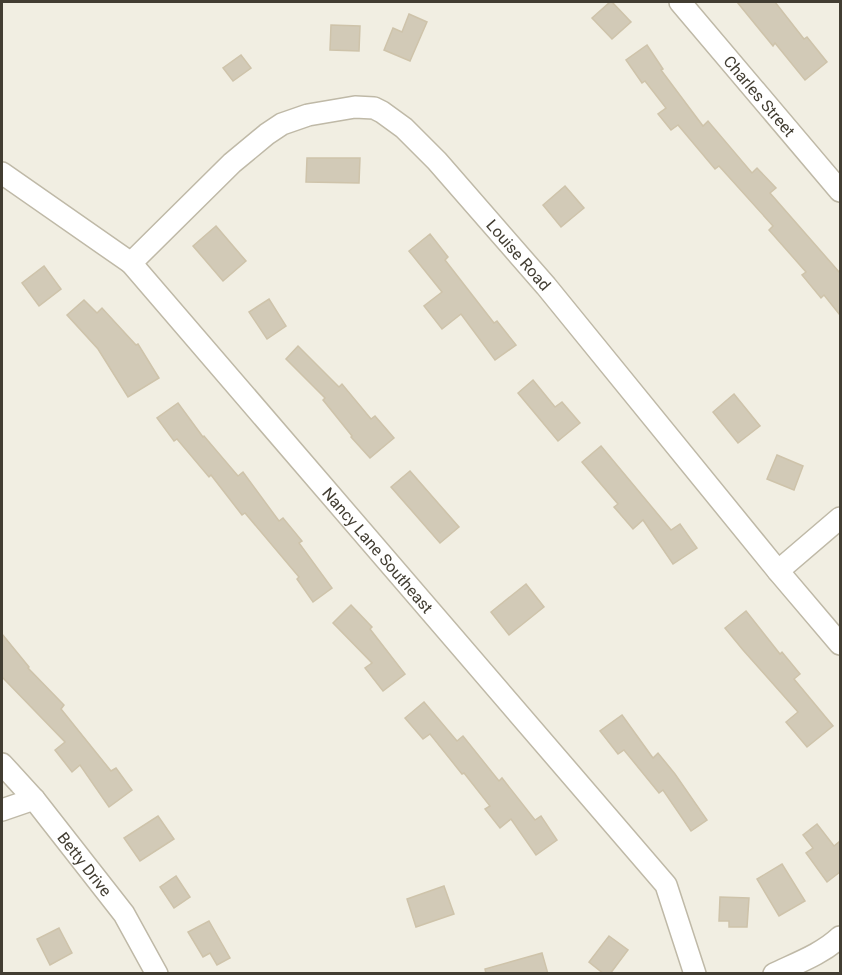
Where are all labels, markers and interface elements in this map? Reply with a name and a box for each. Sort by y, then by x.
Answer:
street label: Charles Street [719,52,799,141]
street label: Louise Road [482,216,554,294]
street label: Nancy Lane Southeast [318,484,437,617]
street label: Betty Drive [53,828,116,900]

